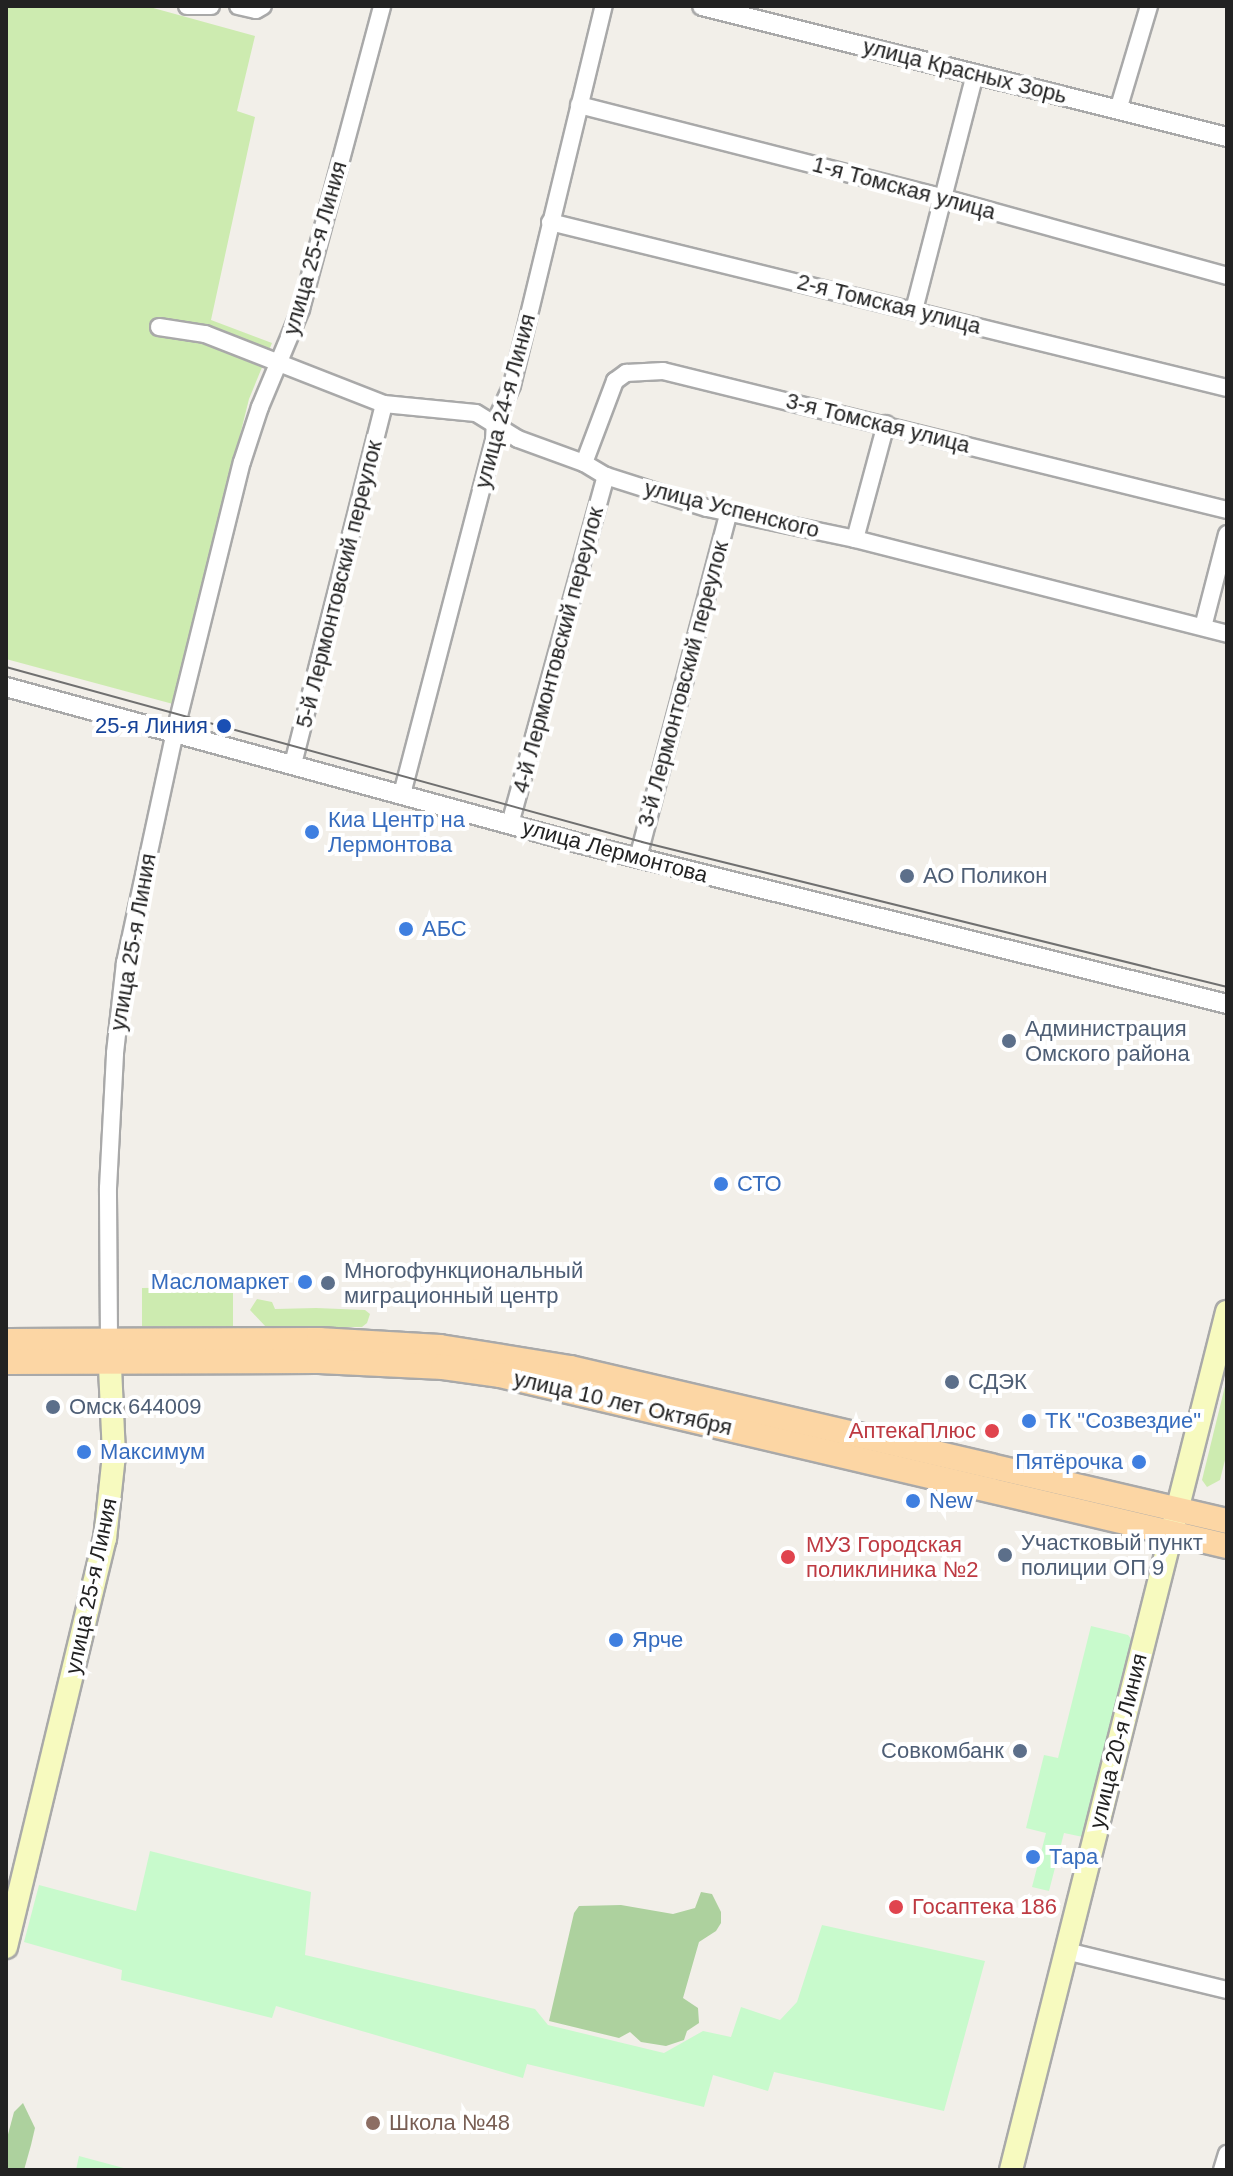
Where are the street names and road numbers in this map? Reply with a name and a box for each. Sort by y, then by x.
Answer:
street label: улица Красных Зорь [860,33,1070,109]
street label: 1-я Томская улица [810,151,998,225]
street label: улица 25-я Линия [278,158,352,338]
street label: 2-я Томская улица [794,268,984,340]
street label: улица 24-я Линия [469,311,541,491]
street label: 3-я Томская улица [783,387,973,459]
street label: 5-й Лермонтовский переулок [291,438,387,730]
street label: улица Успенского [642,475,822,543]
street label: 4-й Лермонтовский переулок [507,504,609,796]
street label: 3-й Лермонтовский переулок [632,538,734,830]
street label: улица Лермонтова [519,814,711,888]
street label: улица 25-я Линия [104,851,162,1033]
street label: улица 10 лет Октября [511,1365,735,1441]
street label: улица 25-я Линия [59,1495,123,1677]
street label: улица 20-я Линия [1083,1651,1153,1831]

